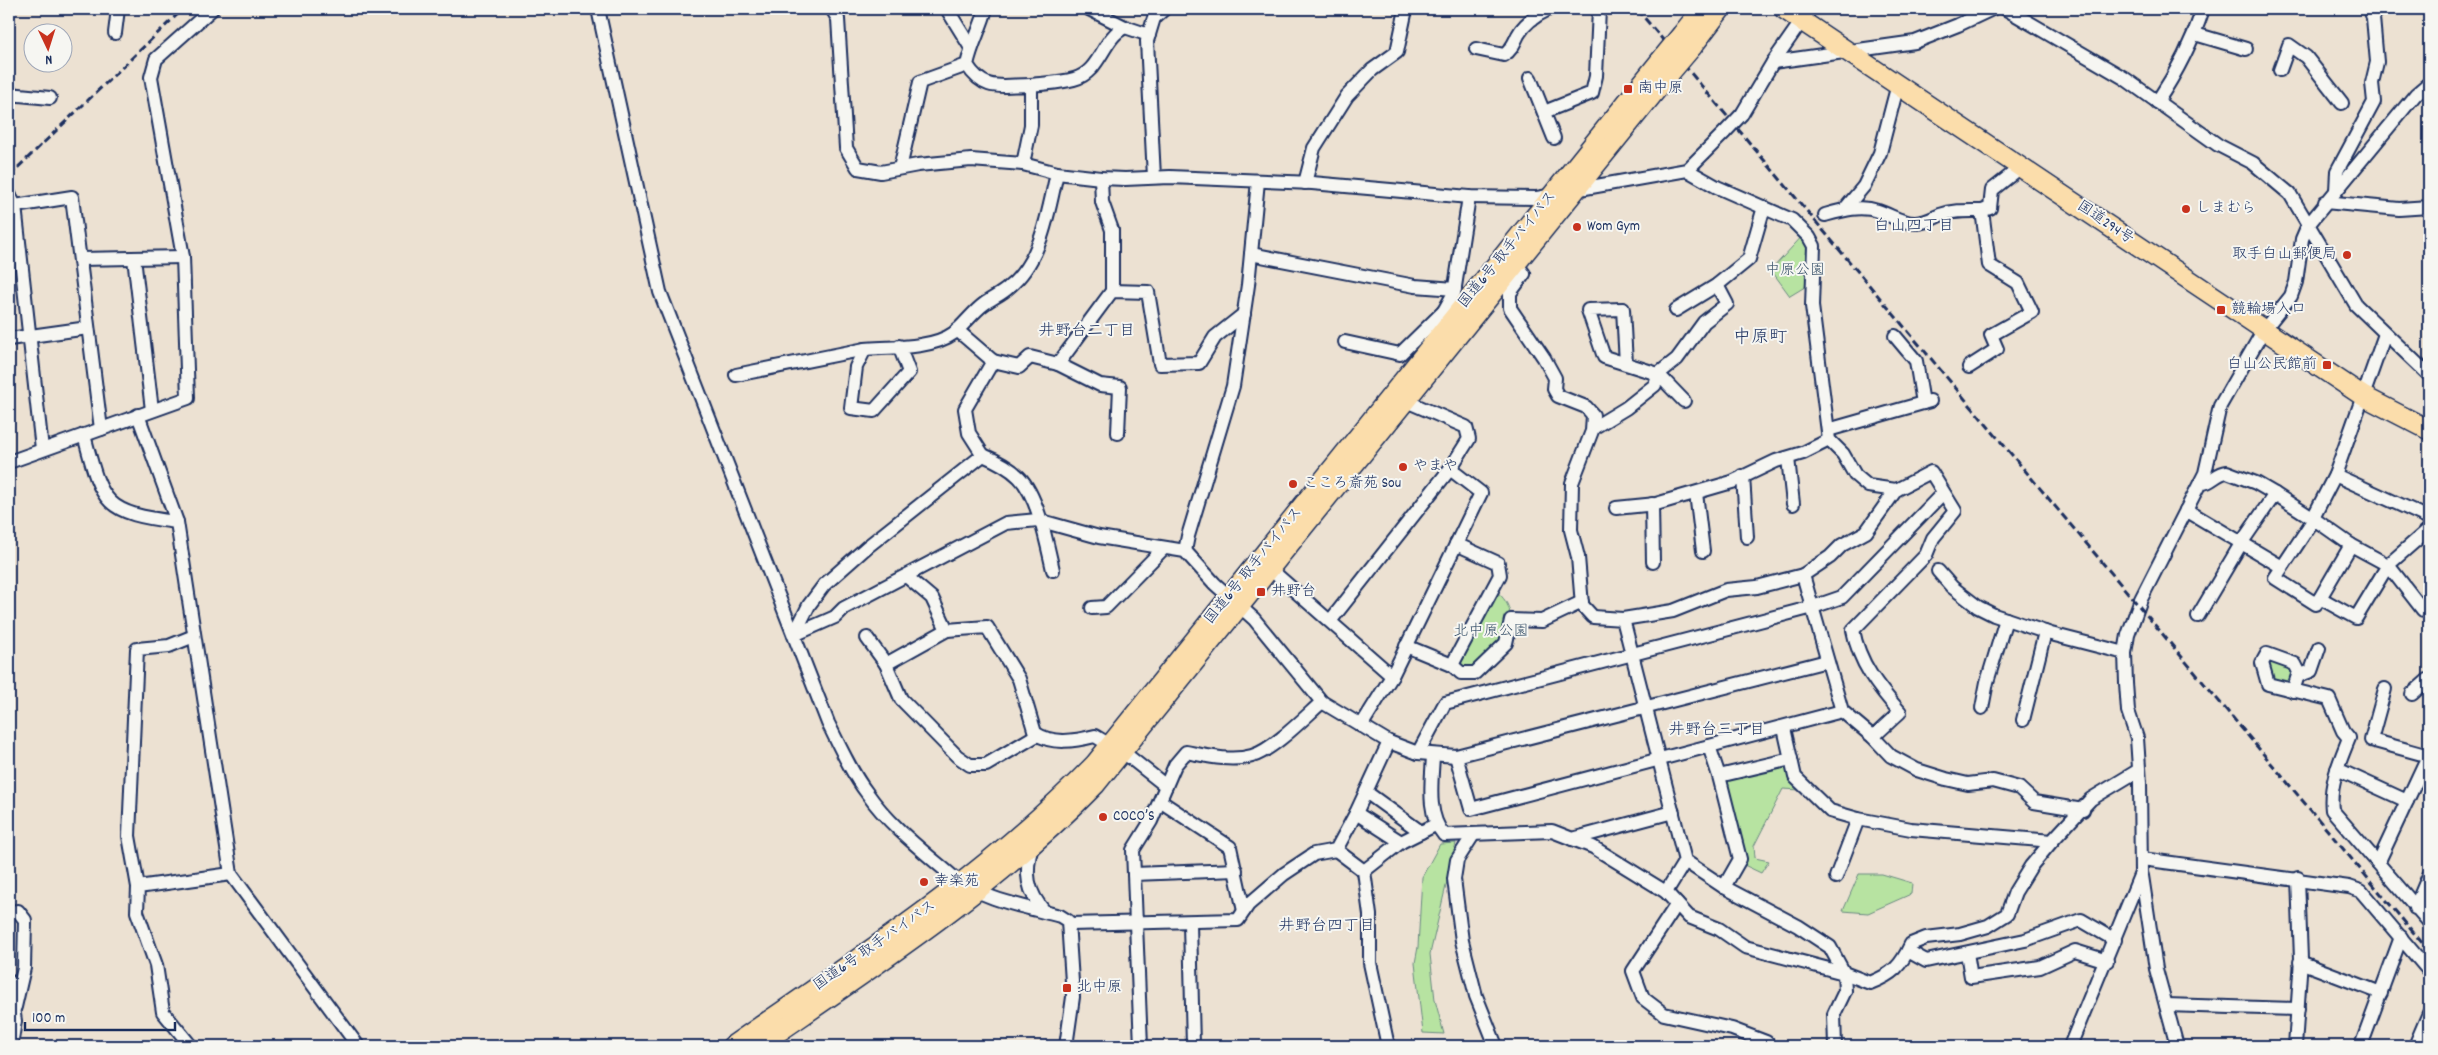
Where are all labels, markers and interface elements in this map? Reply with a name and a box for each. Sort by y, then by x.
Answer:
north arrow [22,22,72,72]
text: N [45,49,53,69]
place label: 南中原 [1638,78,1683,100]
marker: 南中原 [1622,83,1634,95]
street label: 国道6号 取手バイパス [1454,187,1562,313]
street label: 国道294号 [2072,196,2138,250]
place label: しまむら [2196,198,2256,220]
marker: しまむら [2180,203,2192,215]
district label: 白山四丁目 [1874,215,1954,238]
place label: Wom Gym [1587,216,1640,238]
marker: Wom Gym [1571,221,1583,233]
place label: 取手白山郵便局 [2232,244,2337,266]
marker: 取手白山郵便局 [2341,249,2353,261]
park label: 中原公園 [1765,260,1825,282]
place label: 競輪場入口 [2231,299,2306,321]
marker: 競輪場入口 [2215,304,2227,316]
district label: 井野台二丁目 [1039,320,1135,343]
district label: 中原町 [1733,326,1787,351]
place label: 白山公民館前 [2227,354,2317,376]
marker: 白山公民館前 [2321,359,2333,371]
place label: やまや [1413,456,1458,478]
marker: やまや [1397,461,1409,473]
place label: こころ斎苑 Sou [1303,473,1401,495]
marker: こころ斎苑 Sou [1287,478,1299,490]
street label: 国道6号 取手バイパス [1200,503,1308,629]
place label: 井野台 [1271,581,1316,603]
marker: 井野台 [1255,586,1267,598]
park label: 北中原公園 [1453,621,1529,643]
district label: 井野台三丁目 [1669,719,1765,742]
place label: COCO’S [1113,806,1155,828]
marker: COCO’S [1097,811,1109,823]
place label: 幸楽苑 [934,871,979,893]
marker: 幸楽苑 [918,876,930,888]
street label: 国道6号 取手バイパス [809,895,941,997]
district label: 井野台四丁目 [1279,915,1375,938]
place label: 北中原 [1077,977,1122,999]
marker: 北中原 [1061,982,1073,994]
scale bar [25,1000,175,1032]
text: 100 m [32,1008,65,1030]

